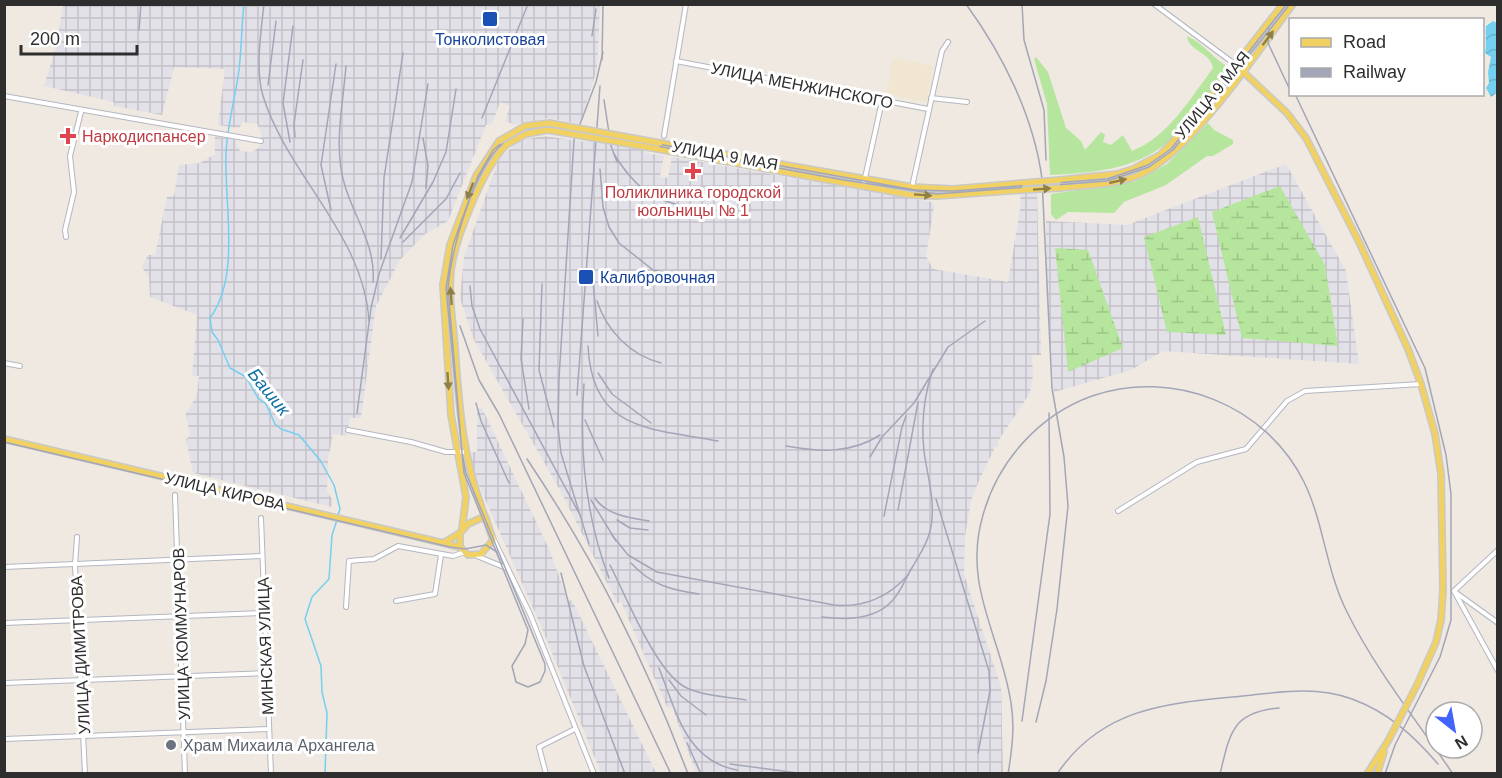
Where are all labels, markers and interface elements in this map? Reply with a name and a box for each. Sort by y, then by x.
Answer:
marker: Тонколистовая [481,10,499,28]
scale bar [21,18,136,56]
legend [1289,18,1484,96]
text: 200 m [30,29,80,49]
one-way arrow [1261,30,1273,45]
place label: Тонколистовая [435,31,545,48]
text: Road [1343,32,1386,52]
street label: УЛИЦА 9 МАЯ [1172,48,1253,142]
street label: УЛИЦА МЕНЖИНСКОГО [709,59,894,112]
text: Railway [1343,62,1406,82]
marker: Наркодиспансер [59,127,77,145]
place label: Наркодиспансер [82,128,206,145]
street label: УЛИЦА 9 МАЯ [671,138,779,173]
marker: Поликлиника городской юольницы № 1 [684,162,702,180]
one-way arrow [1109,176,1128,185]
one-way arrow [465,182,474,200]
place label: Поликлиника городской юольницы № 1 [605,184,781,219]
one-way arrow [1032,184,1051,194]
one-way arrow [913,191,932,200]
marker: Калибровочная [577,268,595,286]
place label: Калибровочная [600,269,715,286]
one-way arrow [446,287,456,306]
water label: Башик [244,364,295,421]
one-way arrow [444,372,453,391]
street label: УЛИЦА КИРОВА [163,469,287,514]
street label: УЛИЦА КОММУНАРОВ [170,547,193,721]
street label: УЛИЦА ДИМИТРОВА [68,575,93,735]
street label: МИНСКАЯ УЛИЦА [255,576,276,715]
north arrow [1424,700,1484,760]
text: N [1452,732,1471,753]
place label: Храм Михаила Архангела [183,737,375,754]
marker: Храм Михаила Архангела [164,738,178,752]

